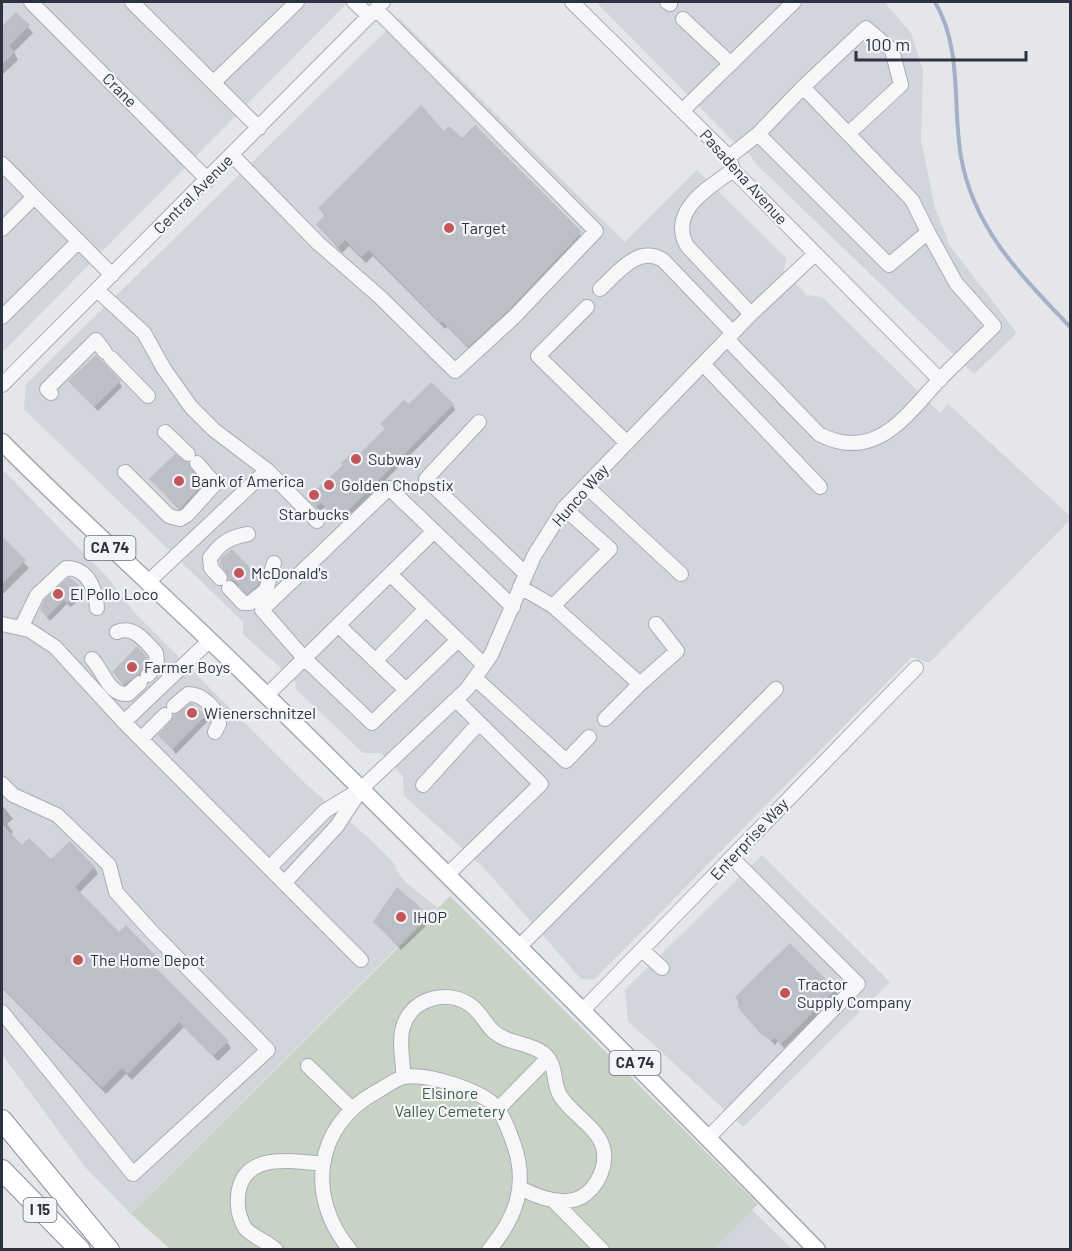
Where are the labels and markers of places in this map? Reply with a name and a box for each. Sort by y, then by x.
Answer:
place label: Target [461,218,506,237]
marker: Target [442,221,456,235]
place label: Subway [368,449,422,468]
marker: Subway [349,452,363,466]
place label: Bank of America [191,471,304,490]
marker: Bank of America [172,474,186,488]
place label: Golden Chopstix [341,475,454,494]
marker: Golden Chopstix [322,478,336,492]
marker: Starbucks [307,488,321,502]
place label: Starbucks [279,504,349,523]
place label: McDonald's [251,563,328,582]
marker: McDonald's [232,566,246,580]
place label: El Pollo Loco [70,584,159,603]
marker: El Pollo Loco [51,587,65,601]
place label: Farmer Boys [144,657,230,676]
marker: Farmer Boys [125,660,139,674]
place label: Wienerschnitzel [204,703,316,722]
marker: Wienerschnitzel [185,706,199,720]
place label: IHOP [413,907,447,926]
marker: IHOP [394,910,408,924]
place label: The Home Depot [90,950,205,969]
marker: The Home Depot [71,953,85,967]
place label: Tractor Supply Company [797,974,912,1011]
marker: Tractor Supply Company [778,986,792,1000]

